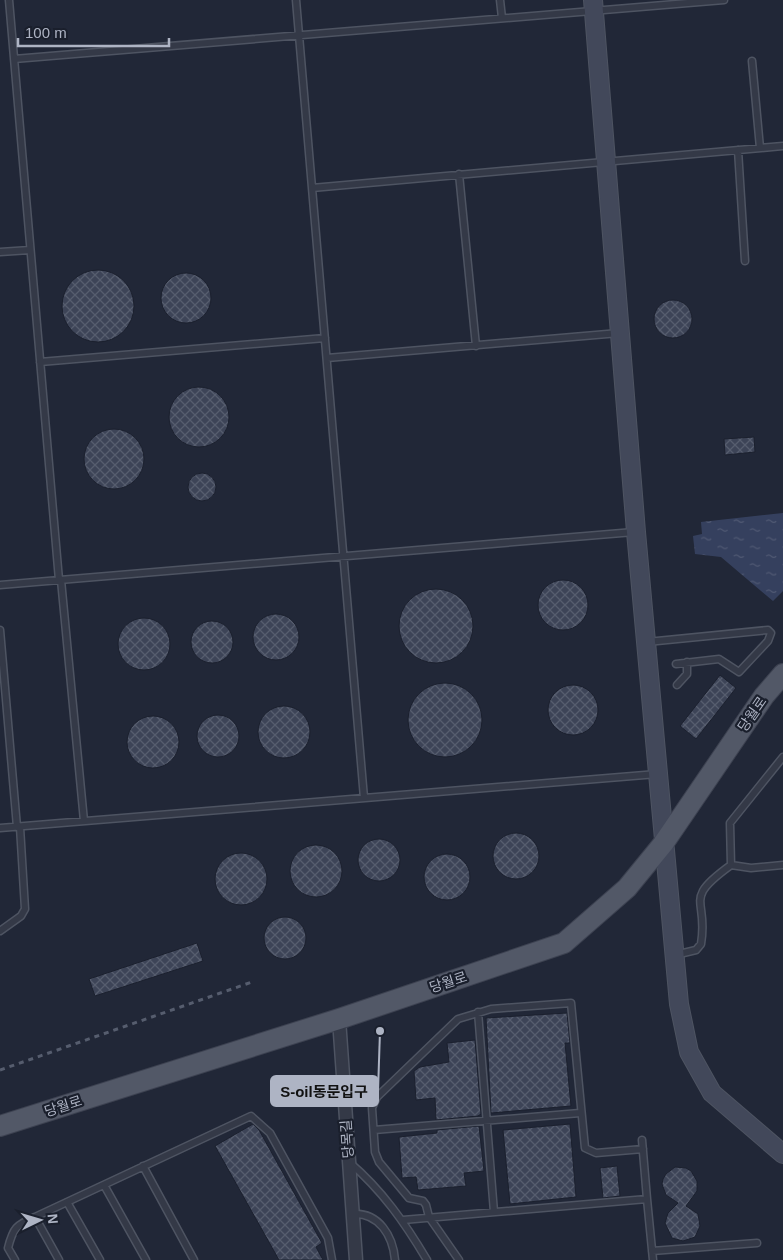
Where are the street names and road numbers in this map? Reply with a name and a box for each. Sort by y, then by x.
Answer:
street label: 당월로 [734,693,770,734]
street label: 당월로 [427,968,469,996]
street label: 당월로 [42,1092,84,1120]
street label: 당목길 [338,1119,356,1159]

